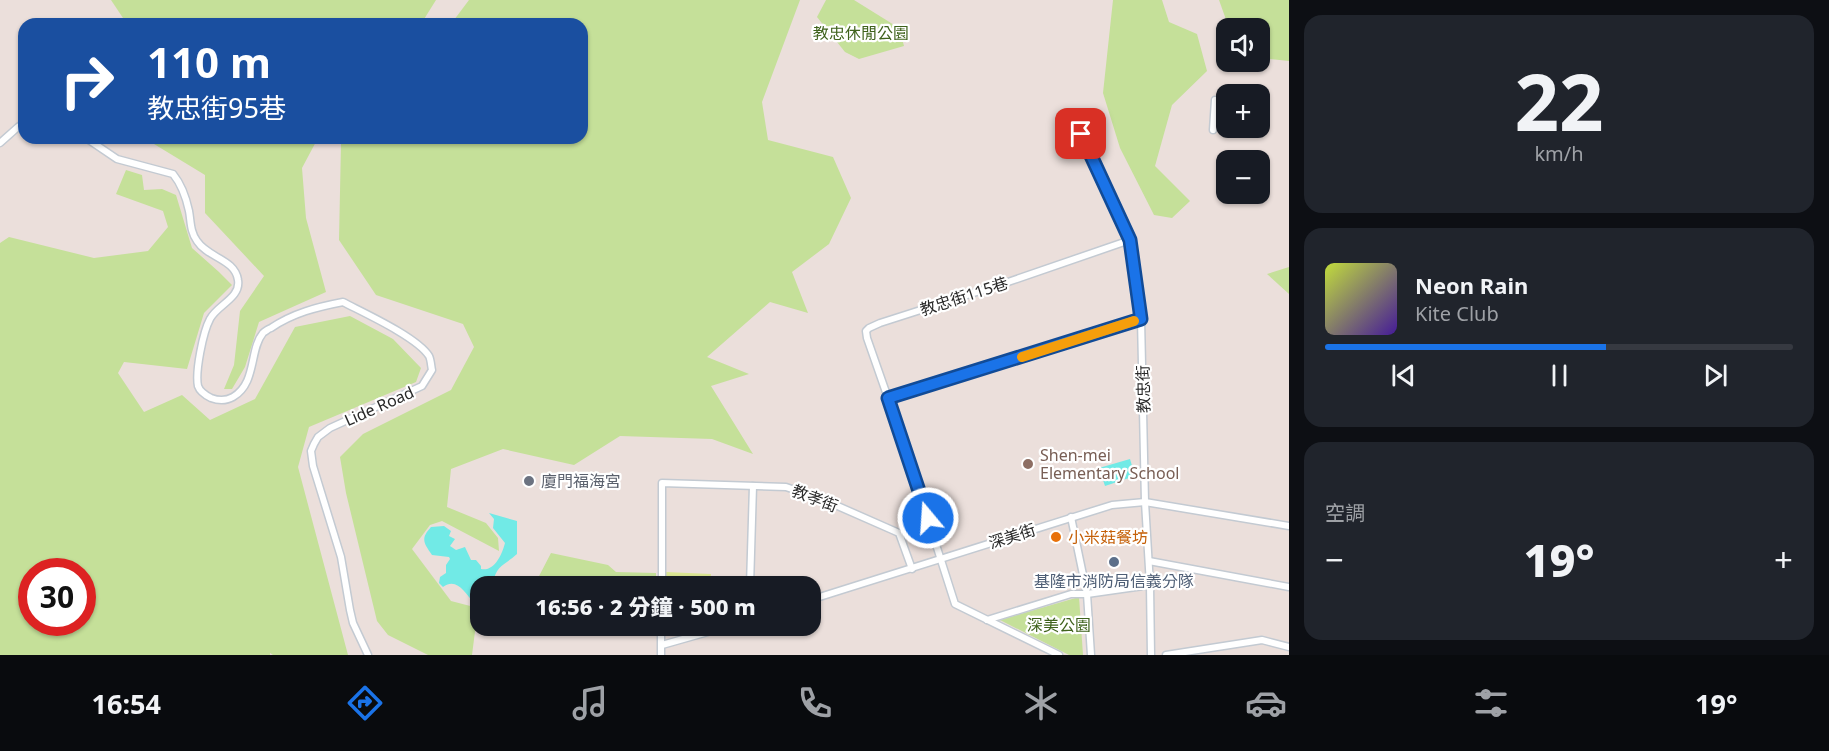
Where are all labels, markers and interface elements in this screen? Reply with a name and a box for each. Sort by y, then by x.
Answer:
map controls [1216,18,1270,204]
button: sound [1216,18,1270,72]
park label: 教忠休閒公園 [813,22,909,44]
text: 110 m [147,33,271,90]
icon: right [48,42,126,120]
text: 22 [1514,48,1604,154]
button: + [1216,84,1270,138]
text: 教忠街95巷 [147,89,286,126]
pin [1055,108,1106,159]
icon: arrive [1064,117,1097,150]
text: km/h [1534,140,1584,167]
button: − [1216,150,1270,204]
text: Neon Rain [1415,270,1528,300]
street label: 教忠街115巷 [917,271,1011,321]
text: Kite Club [1415,300,1499,327]
icon: previous [1387,359,1420,392]
icon: pause [1543,359,1576,392]
icon: next [1699,359,1732,392]
street label: 教忠街 [1132,365,1154,413]
street label: Lide Road [341,381,417,431]
place label: Shen-mei Elementary School [1040,444,1179,484]
marker: Shen-mei Elementary School [1021,457,1035,471]
place label: 廈門福海宮 [541,470,621,492]
marker: 廈門福海宮 [522,474,536,488]
street label: 教孝街 [789,479,841,517]
position arrow [896,486,960,550]
text: 空調 [1325,499,1365,526]
street label: 深美街 [986,518,1038,554]
place label: 小米菇餐坊 [1068,526,1148,548]
text: 19° [1523,529,1595,590]
marker: 小米菇餐坊 [1049,530,1063,544]
text: − [1325,537,1344,582]
text: + [1774,537,1793,582]
marker: 基隆市消防局信義分隊 [1107,555,1121,569]
speed limit sign: 30 [18,558,96,636]
place label: 基隆市消防局信義分隊 [1034,570,1194,592]
text: 16:56 · 2 分鐘 · 500 m [535,591,756,621]
park label: 深美公園 [1027,614,1091,636]
icon: directions [344,682,386,724]
icon: music [569,682,611,724]
icon: phone [794,682,836,724]
icon: climate [1020,682,1062,724]
icon: car [1245,682,1287,724]
icon: filters [1470,682,1512,724]
text: 16:54 [92,685,161,722]
text: 19° [1695,685,1737,722]

